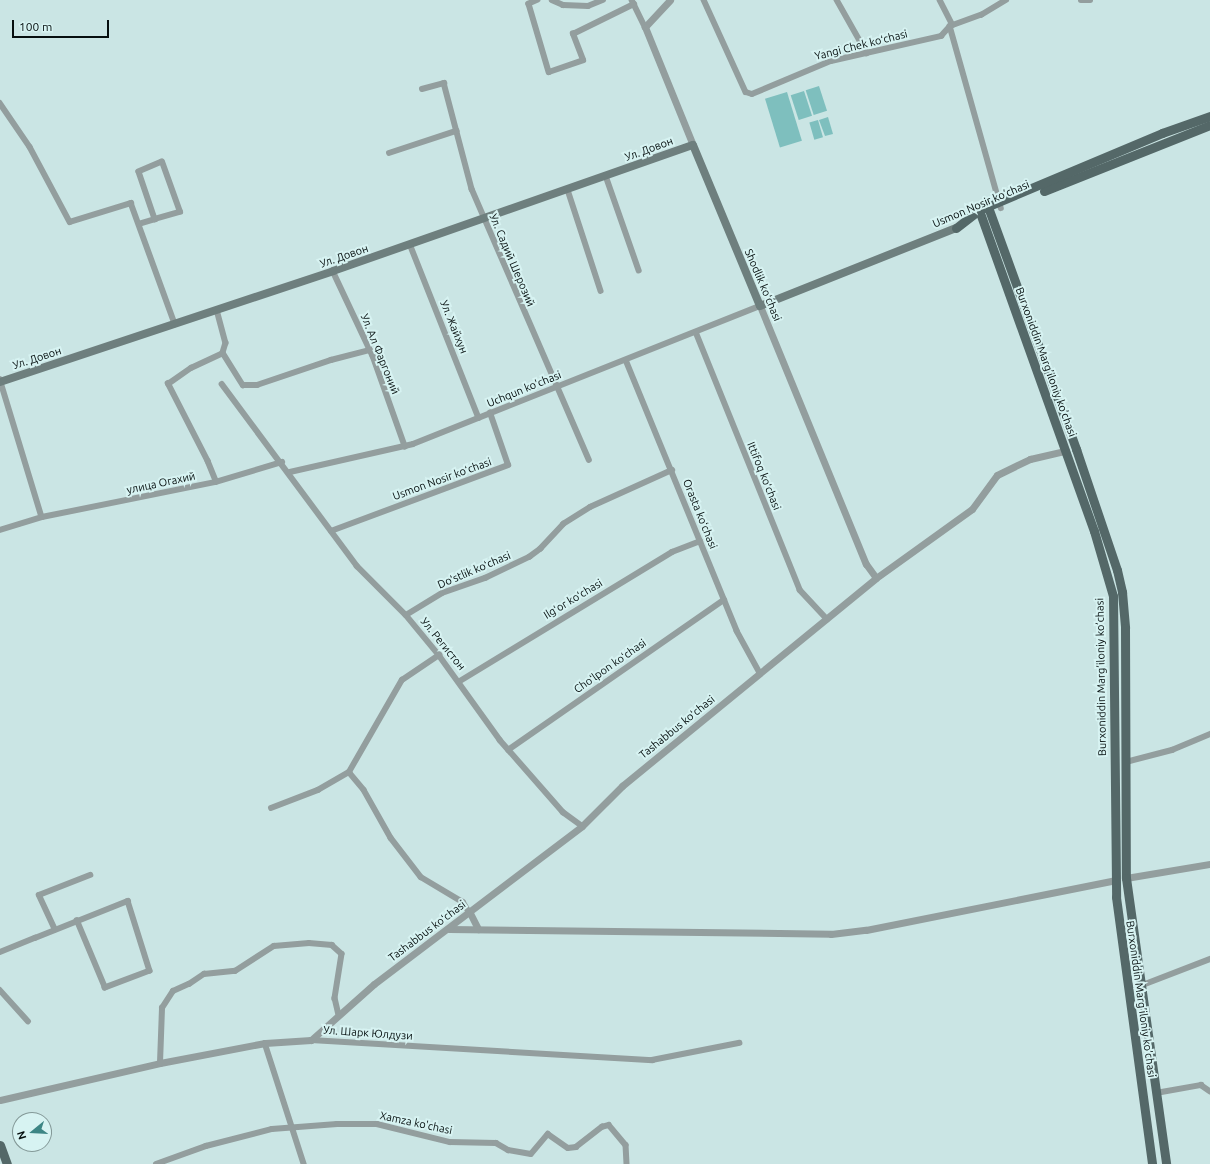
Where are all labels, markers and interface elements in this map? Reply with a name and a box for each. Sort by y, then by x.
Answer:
scale bar [14,12,111,38]
text: 100 m [19,20,52,33]
street label: Yangi Chek koʻchasi [813,27,909,63]
street label: Ул. Довон [623,134,675,164]
street label: Usmon Nosir ko‘chasi [931,178,1031,230]
street label: Ул. Садий Шерозий [486,212,538,308]
street label: Ул. Довон [318,242,370,270]
street label: Shodlik koʻchasi [742,247,784,323]
street label: Burxoniddin Marg’iloniy ko’chasi [1013,285,1079,439]
street label: Ул. Жайхун [437,298,471,356]
street label: Ул. Ал Фаргоний [358,312,402,396]
street label: Ул. Довон [11,344,63,372]
street label: Uchqun ko'chasi [485,368,563,410]
street label: Ittifoq koʻchasi [744,440,784,512]
street label: Usmon Nosir koʻchasi [391,455,493,503]
street label: улица Огахий [125,469,197,497]
street label: Orasta koʻchasi [680,477,720,551]
street label: Doʻstlik koʻchasi [435,549,513,591]
street label: Ilgʻor koʻchasi [541,576,605,622]
street label: Burxoniddin Marg’iloniy ko’chasi [1093,598,1109,756]
street label: Ул. Регистон [418,615,468,673]
street label: Choʻlpon koʻchasi [571,636,649,696]
street label: Tashabbus koʻchasi [637,693,717,761]
street label: Tashabbus koʻchasi [386,898,468,964]
street label: Burxoniddin Marg’iloniy ko’chasi [1123,920,1159,1078]
street label: Ул. Шарк Юлдузи [323,1023,413,1043]
street label: Xamza ko'chasi [379,1109,453,1137]
north arrow [12,1112,52,1152]
text: N [15,1130,29,1141]

